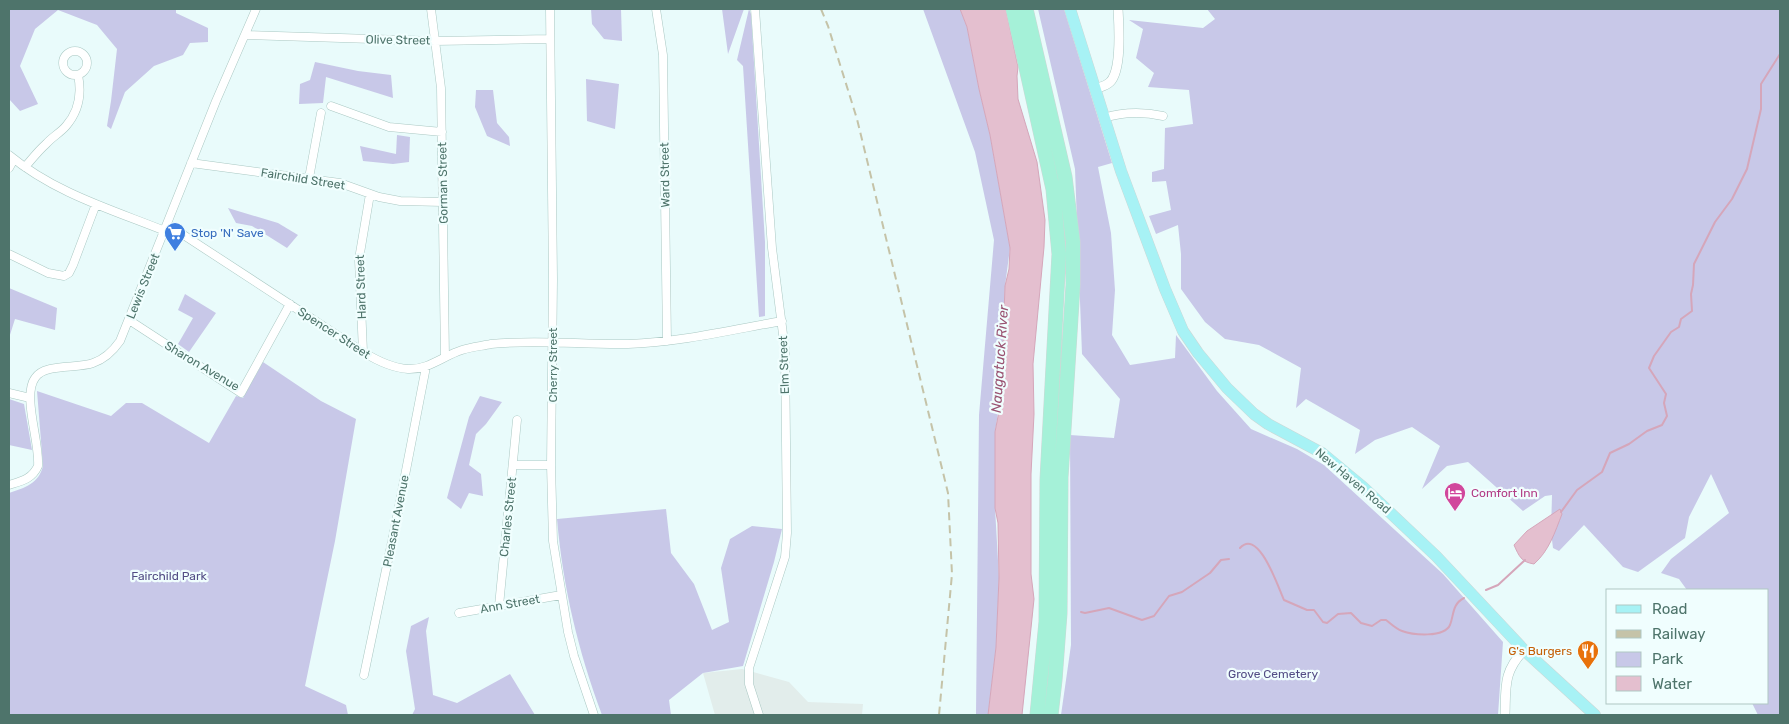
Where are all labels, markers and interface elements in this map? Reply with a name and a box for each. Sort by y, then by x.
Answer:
street label: Olive Street [366,32,431,48]
street label: Gorman Street [435,142,451,224]
street label: Ward Street [657,142,673,208]
street label: Fairchild Street [260,165,346,193]
supermarket icon: Stop 'N' Save [163,221,187,252]
place label: Stop 'N' Save [191,226,264,240]
street label: Lewis Street [123,251,163,321]
street label: Hard Street [353,254,369,319]
street label: Spencer Street [295,304,373,362]
water label: Naugatuck River [988,304,1012,414]
street label: Cherry Street [546,327,560,403]
street label: Elm Street [776,335,792,394]
street label: Sharon Avenue [162,338,242,394]
street label: New Haven Road [1312,445,1394,517]
street label: Pleasant Avenue [380,474,412,568]
street label: Charles Street [497,476,519,557]
hotel icon: Comfort Inn [1443,481,1467,512]
place label: Comfort Inn [1471,486,1538,500]
park label: Fairchild Park [131,569,208,583]
legend [1606,589,1769,704]
street label: Ann Street [479,592,541,616]
text: Road [1652,600,1688,618]
text: Railway [1652,625,1706,643]
restaurant icon: G's Burgers [1576,639,1600,670]
place label: G's Burgers [1508,644,1572,658]
text: Park [1652,650,1683,668]
park label: Grove Cemetery [1228,667,1318,681]
text: Water [1652,675,1692,693]

